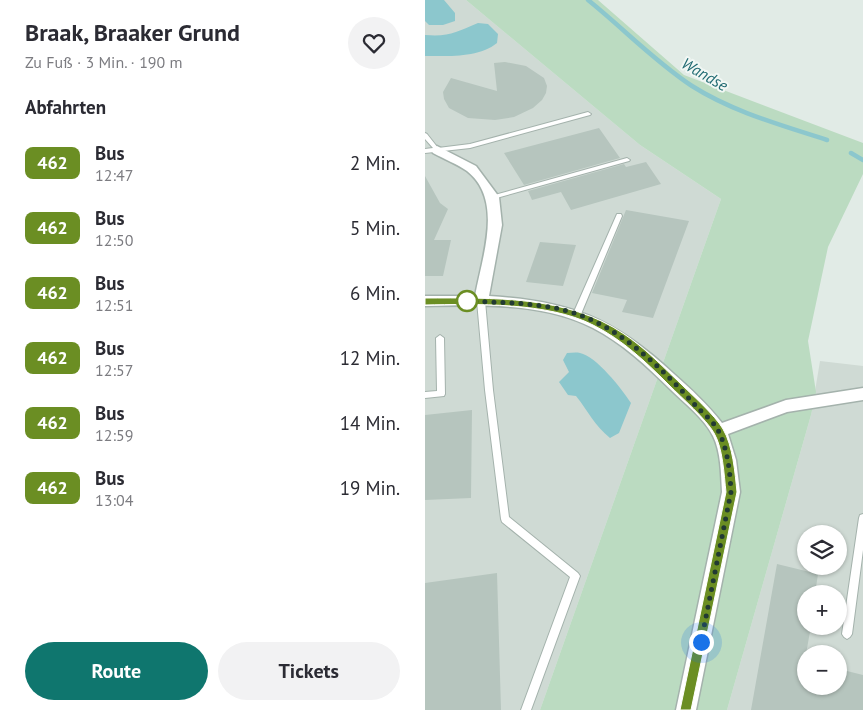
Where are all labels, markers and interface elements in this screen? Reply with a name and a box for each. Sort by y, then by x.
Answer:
text: Braak, Braaker Grund [25,17,240,48]
button: heart [348,17,400,69]
text: Zu Fuß · 3 Min. · 190 m [25,52,183,72]
water label: Wandse [678,53,732,96]
text: Abfahrten [25,95,106,119]
text: Bus [95,141,124,165]
text: 462 [37,151,68,174]
text: 2 Min. [350,151,400,175]
text: 12:47 [95,165,133,185]
text: Bus [95,206,124,230]
text: 462 [37,216,68,239]
text: 5 Min. [350,216,400,240]
text: 12:50 [95,230,133,250]
text: Bus [95,271,124,295]
text: 462 [37,281,68,304]
text: 6 Min. [350,281,400,305]
unlabelled marker [456,290,478,312]
text: 12:51 [95,295,133,315]
text: Bus [95,336,124,360]
text: 462 [37,346,68,369]
text: 12 Min. [340,346,400,370]
text: 12:57 [95,360,133,380]
text: Bus [95,401,124,425]
text: 462 [37,411,68,434]
text: 14 Min. [340,411,400,435]
text: 12:59 [95,425,133,445]
text: Bus [95,466,124,490]
text: 462 [37,476,68,499]
text: 19 Min. [340,476,400,500]
text: 13:04 [95,490,133,510]
map controls [797,525,847,695]
button: layers [797,525,847,575]
button: + [797,585,847,635]
your location [689,630,714,655]
button: Route [25,642,208,700]
button: Tickets [218,642,400,700]
button: − [797,645,847,695]

